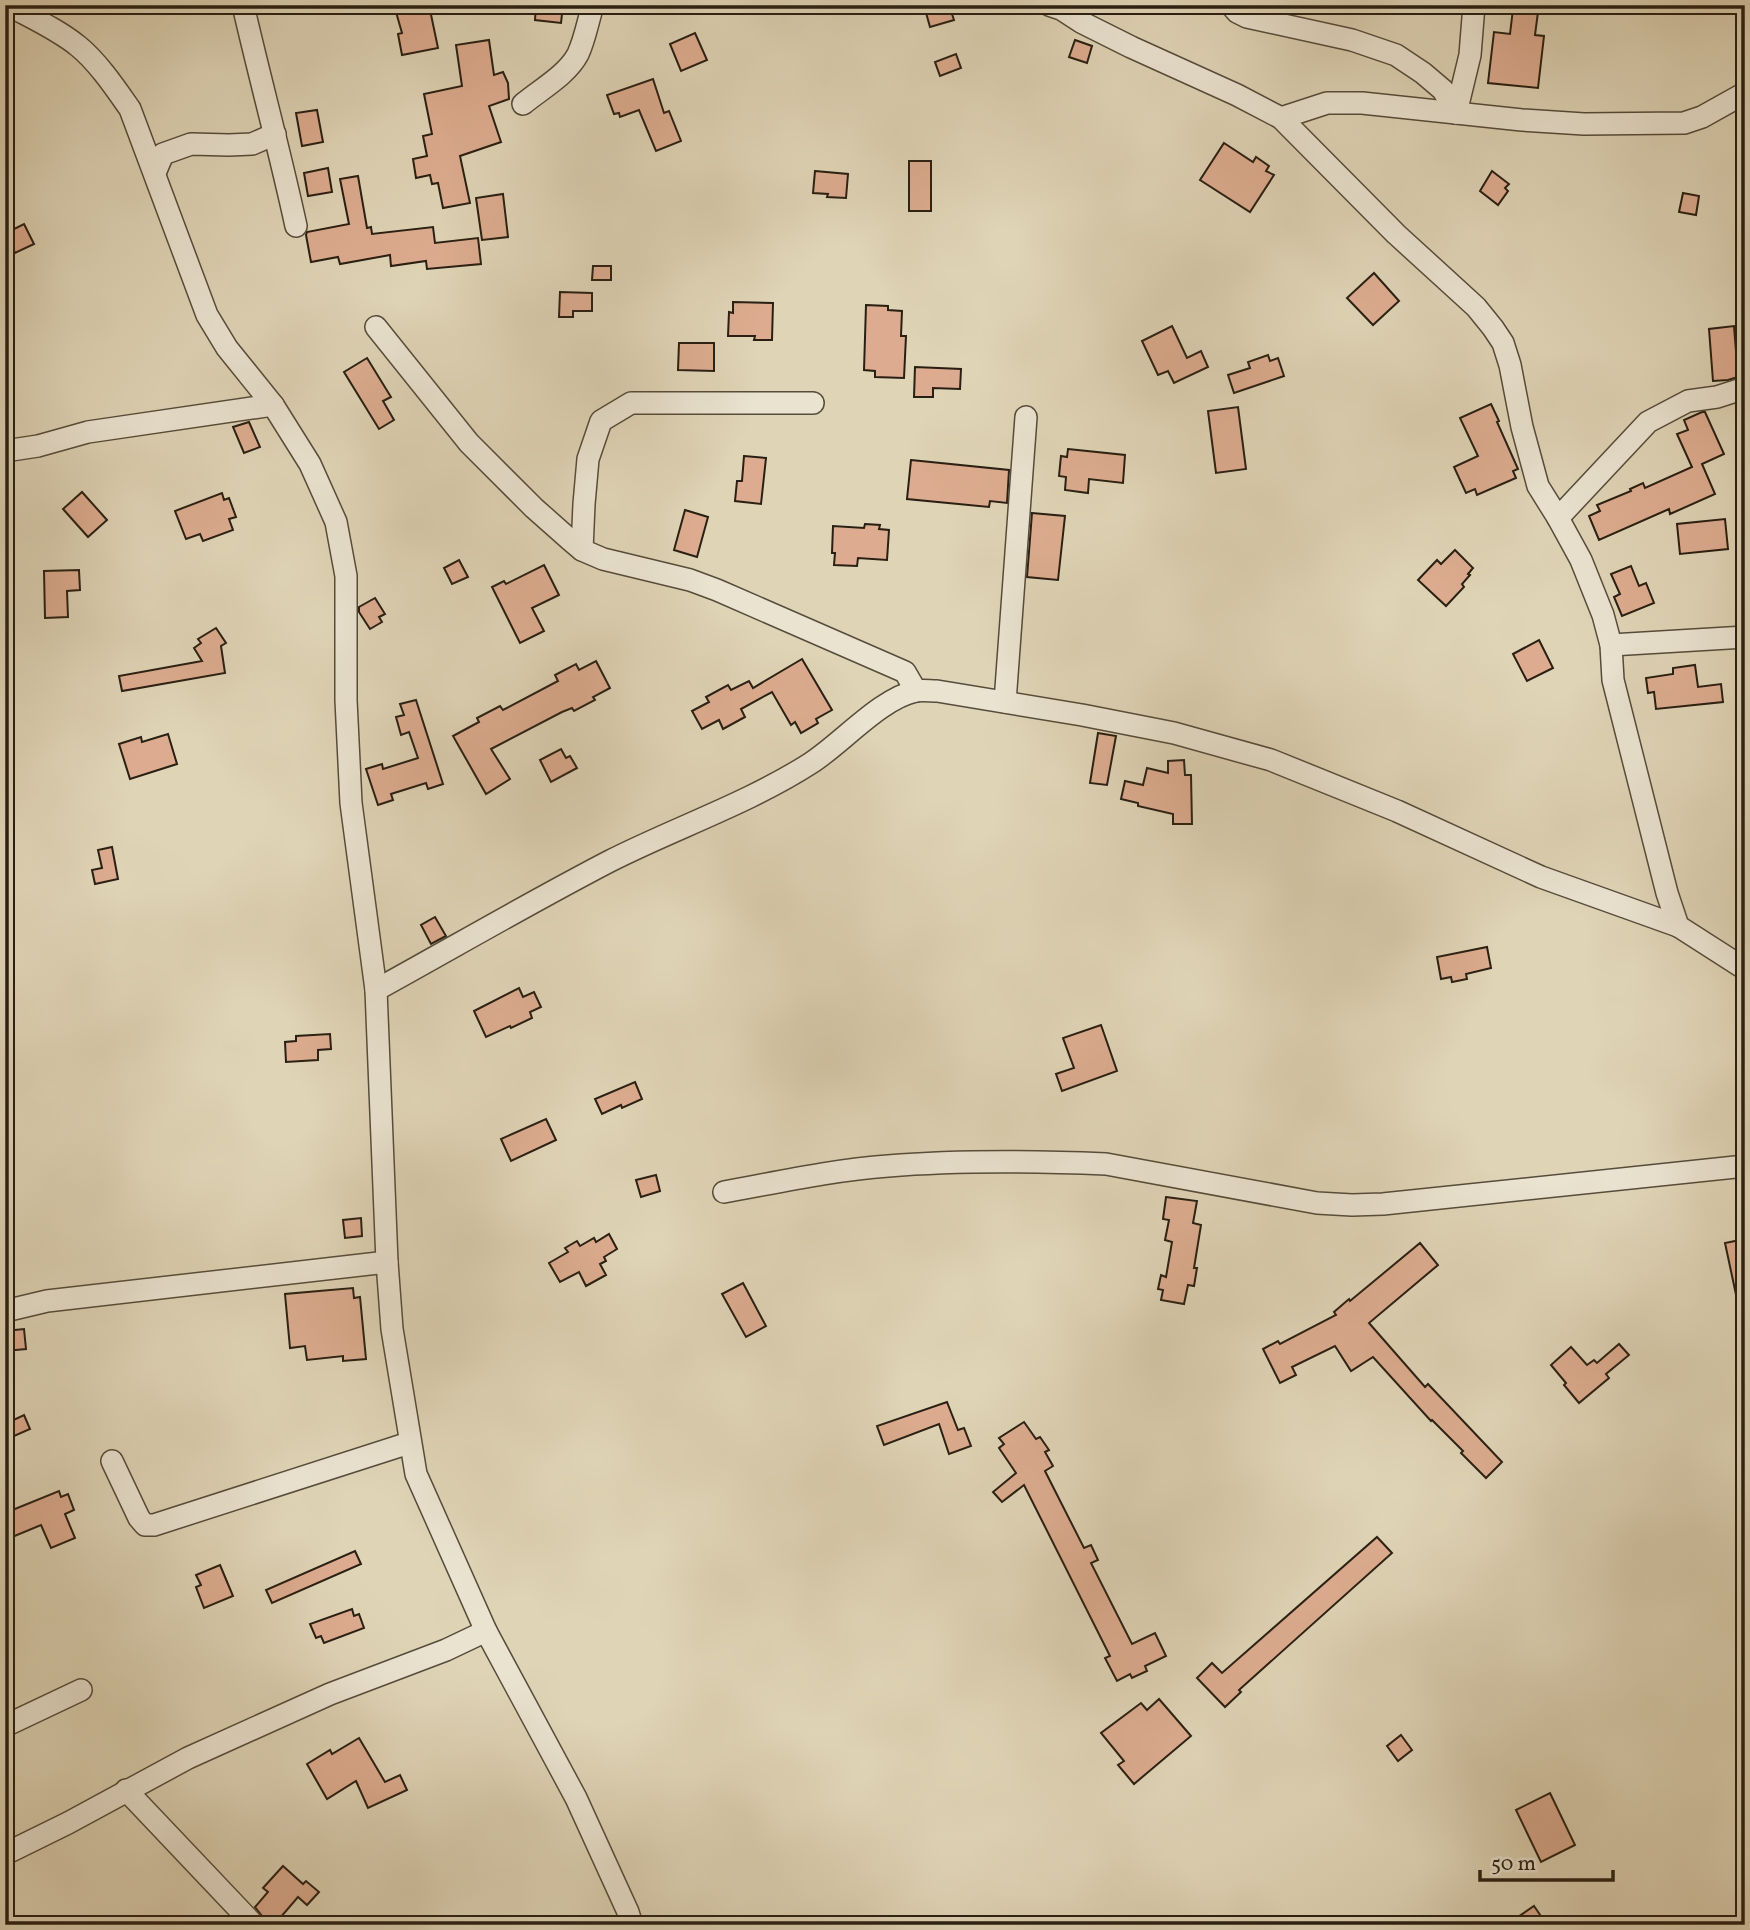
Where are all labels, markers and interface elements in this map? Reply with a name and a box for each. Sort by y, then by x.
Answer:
scale bar [1480,1839,1614,1883]
text: 50 m [1491,1850,1536,1879]

